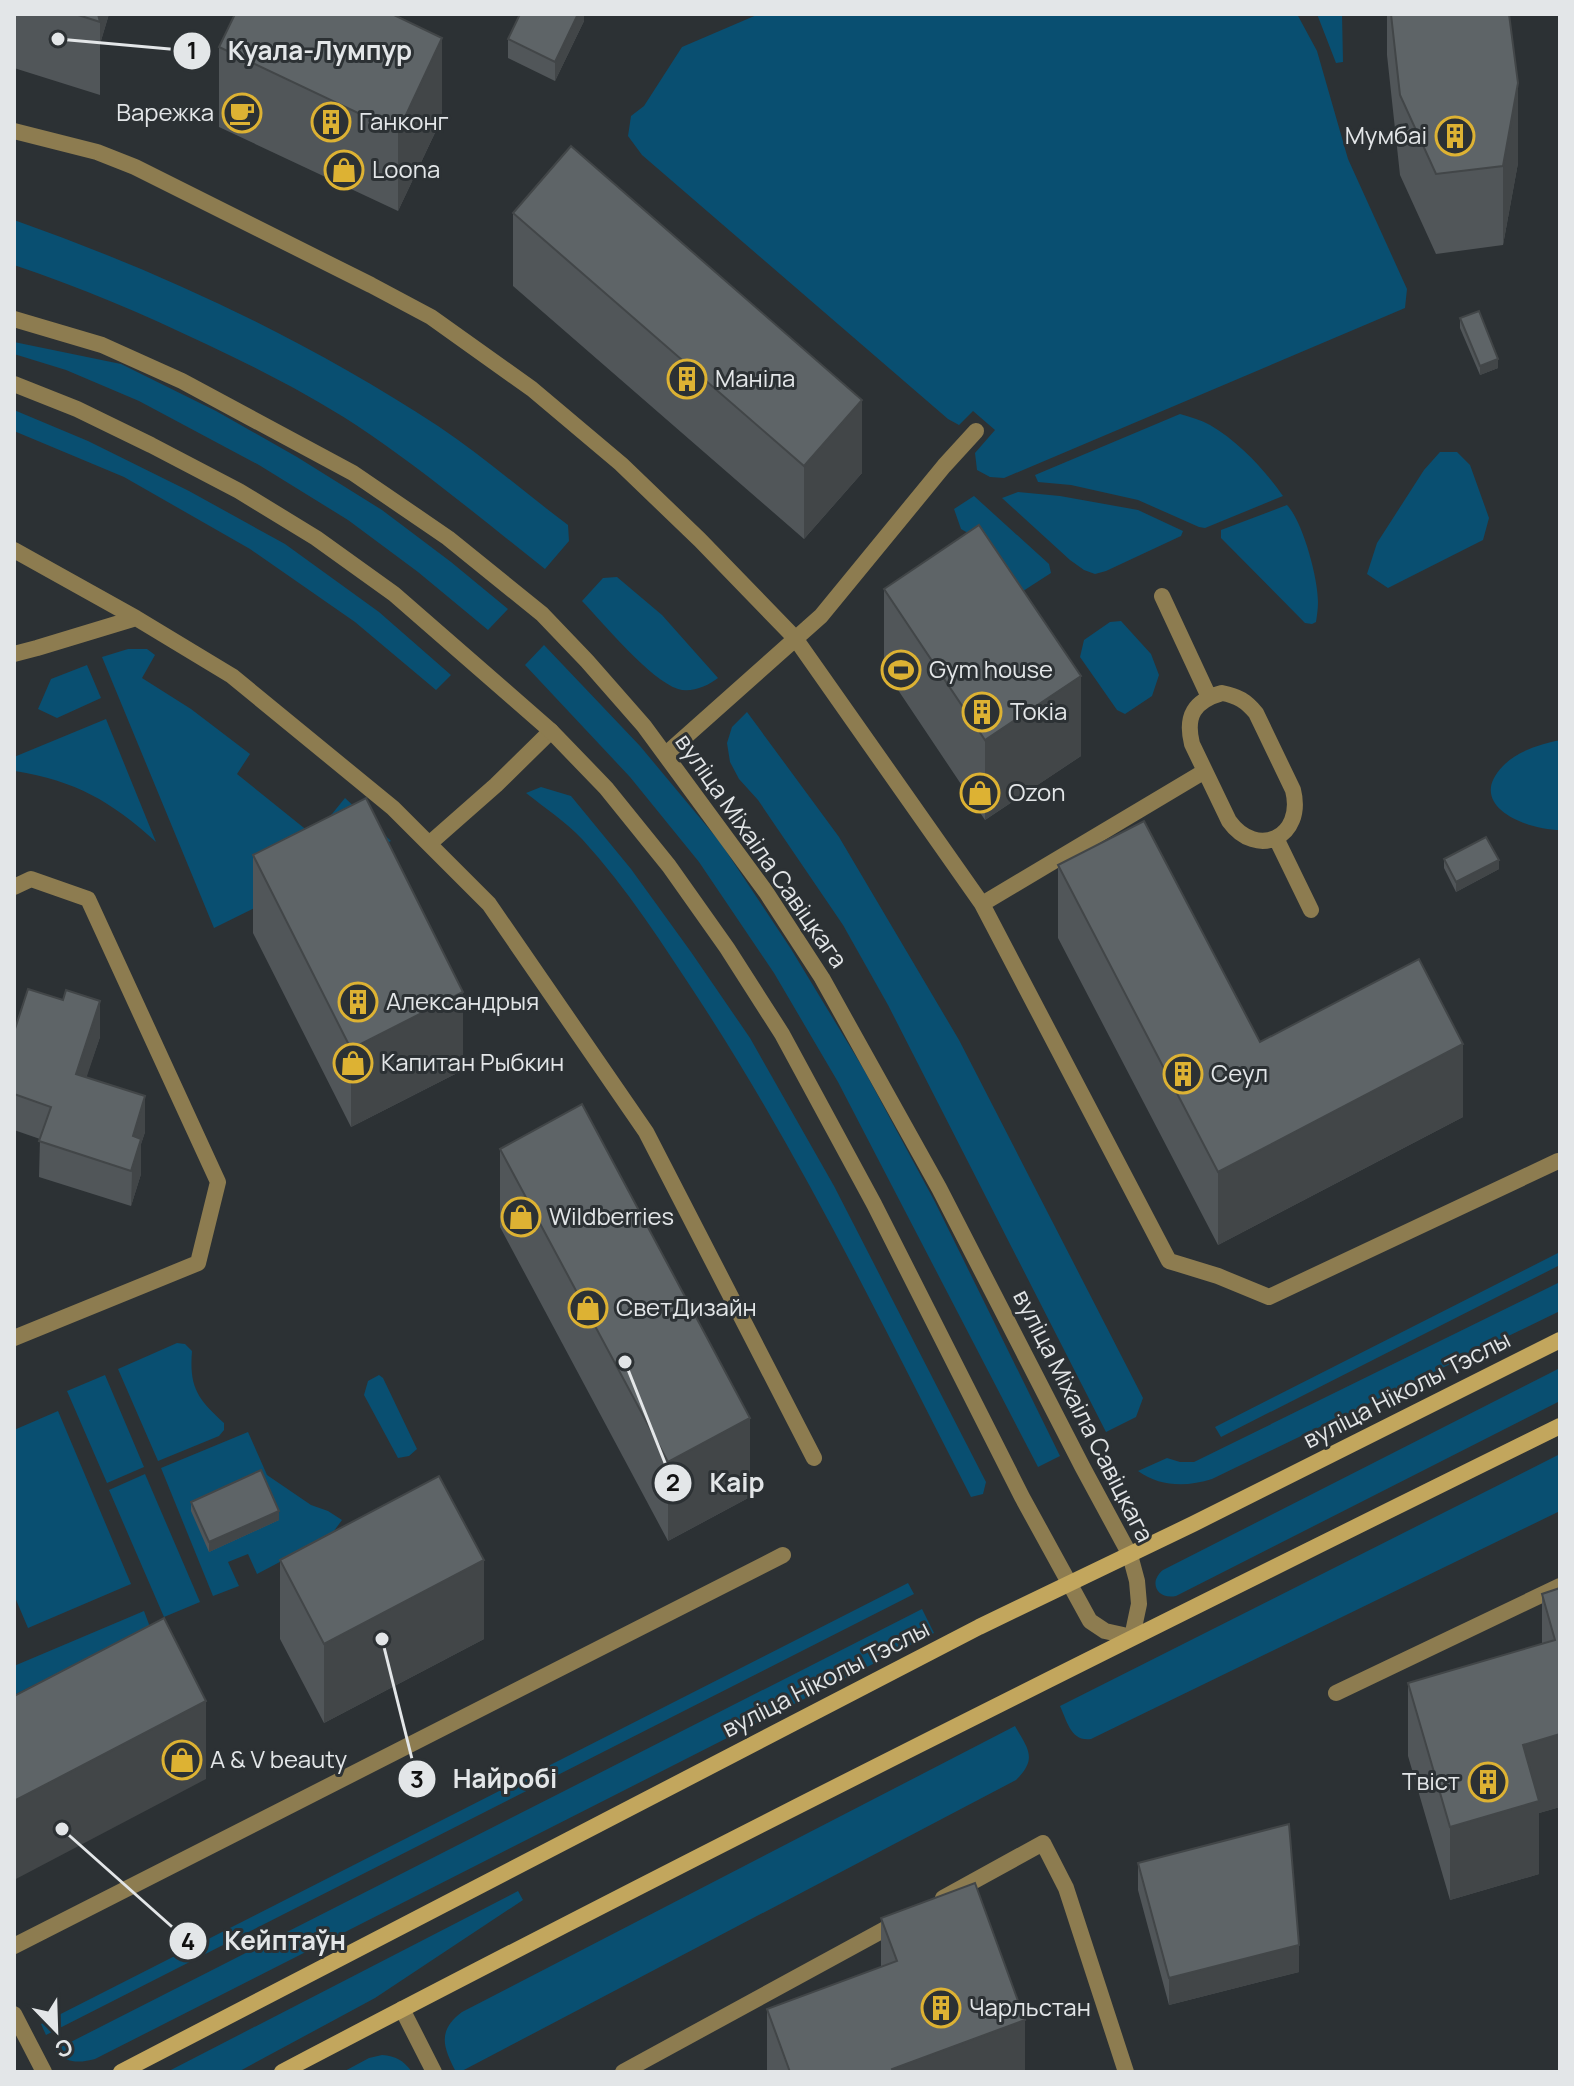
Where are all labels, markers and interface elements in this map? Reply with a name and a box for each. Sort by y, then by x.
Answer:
callout: Куала-Лумпур [172,26,428,76]
text: Куала-Лумпур [228,32,412,68]
text: 1 [187,33,197,66]
cafe icon: Варежка [221,92,263,134]
place label: Варежка [116,95,214,128]
building icon: Ганконг [310,101,352,143]
place label: Ганконг [359,104,449,137]
building icon: Мумбаі [1434,115,1476,157]
place label: Мумбаі [1345,118,1427,151]
shop icon: Loona [323,149,365,191]
place label: Loona [372,152,440,185]
building icon: Маніла [666,358,708,400]
place label: Маніла [715,361,795,394]
sports icon: Gym house [880,649,922,691]
place label: Gym house [929,652,1053,685]
building icon: Токіа [961,691,1003,733]
place label: Токіа [1010,694,1067,727]
street label: вуліца Міхаіла Савіцкага [669,726,856,974]
shop icon: Ozon [959,772,1001,814]
place label: Ozon [1008,775,1066,808]
building icon: Александрыя [337,981,379,1023]
place label: Александрыя [386,984,539,1017]
shop icon: Капитан Рыбкин [332,1042,374,1084]
place label: Капитан Рыбкин [381,1045,564,1078]
building icon: Сеул [1162,1053,1204,1095]
place label: Сеул [1211,1056,1268,1089]
shop icon: Wildberries [500,1196,542,1238]
place label: Wildberries [549,1199,674,1232]
street label: вуліца Міхаіла Савіцкага [1006,1283,1162,1547]
shop icon: СветДизайн [567,1287,609,1329]
place label: СветДизайн [616,1290,757,1323]
street label: вуліца Ніколы Тэслы [1297,1322,1516,1455]
callout: Каір [653,1458,780,1508]
text: Каір [709,1464,765,1500]
text: 2 [666,1465,680,1498]
street label: вуліца Ніколы Тэслы [716,1611,935,1744]
shop icon: A & V beauty [161,1739,203,1781]
place label: A & V beauty [210,1742,348,1775]
callout: Найробі [397,1754,573,1804]
text: Найробі [453,1760,557,1796]
building icon: Твіст [1467,1761,1509,1803]
text: 3 [410,1762,424,1795]
place label: Твіст [1402,1764,1460,1797]
callout: Кейптаўн [168,1916,361,1966]
text: Кейптаўн [224,1922,346,1958]
text: 4 [181,1924,195,1957]
building icon: Чарльстан [920,1987,962,2029]
north arrow [16,1990,96,2070]
place label: Чарльстан [969,1990,1091,2023]
text: С [50,2031,77,2065]

